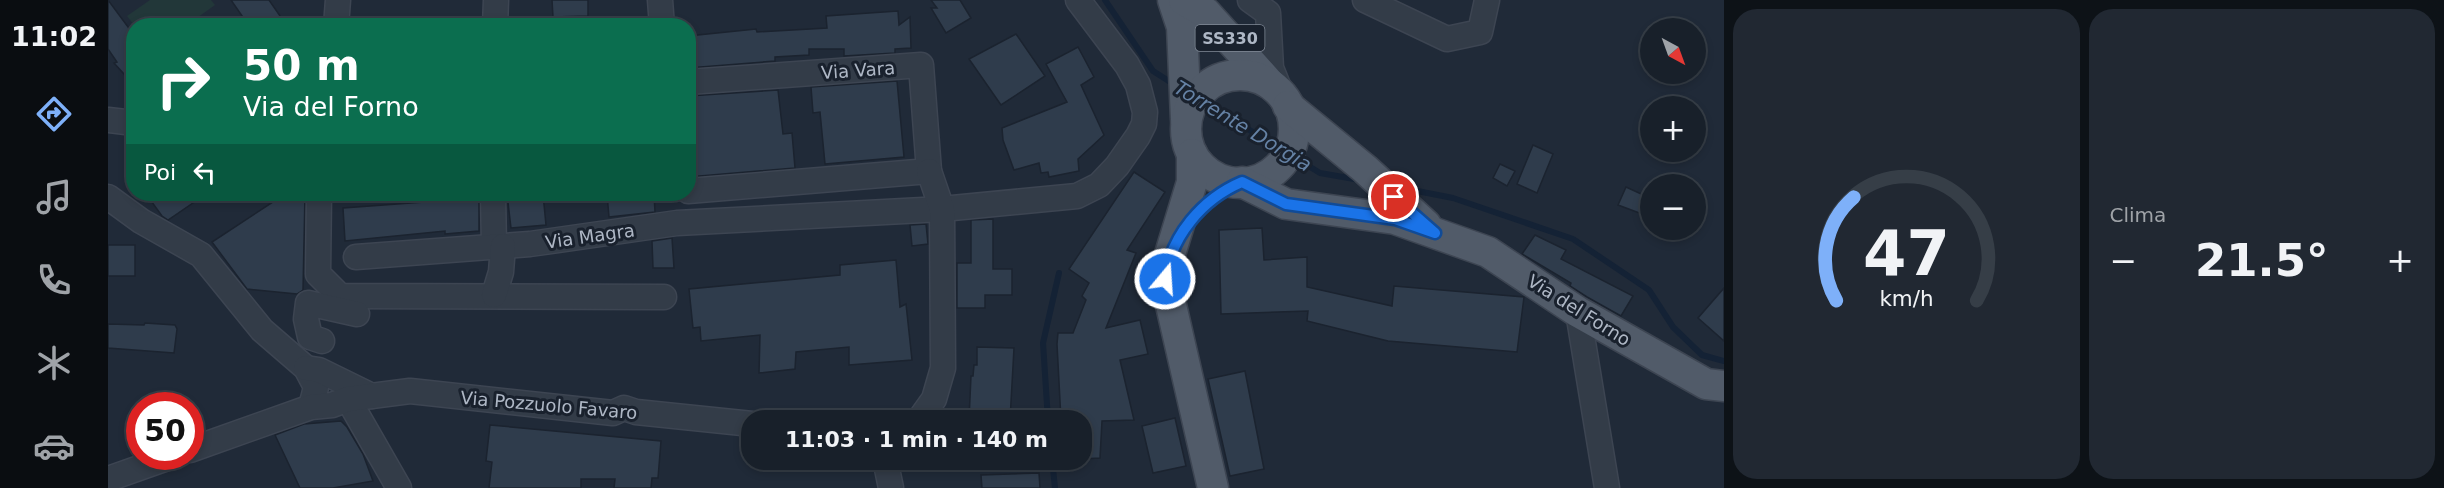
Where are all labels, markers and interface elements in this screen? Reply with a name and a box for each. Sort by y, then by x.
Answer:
north arrow [1640,18,1706,84]
map controls [1640,18,1706,240]
text: 11:02 [11,21,97,52]
road number: SS330 [1196,25,1264,51]
text: 50 m [243,41,360,90]
icon: right [144,42,222,120]
street label: Via Vara [820,57,896,83]
water label: Torrente Dorgia [1170,75,1316,177]
text: Via del Forno [243,91,419,122]
icon: directions [33,93,75,135]
button: + [1640,96,1706,162]
icon: left [188,156,221,189]
text: Poi [144,160,176,185]
pin [1368,171,1419,222]
button: − [1640,174,1706,240]
icon: music [33,176,75,218]
icon: arrive [1377,180,1410,213]
text: Clima [2110,203,2166,227]
text: 47 [1863,217,1950,290]
street label: Via Magra [544,219,636,253]
text: 21.5° [2195,234,2329,287]
text: − [2110,241,2137,280]
text: + [2386,241,2414,280]
position arrow [1133,247,1197,311]
icon: phone [33,259,75,301]
street label: Via del Forno [1524,270,1634,350]
text: km/h [1879,286,1933,311]
icon: climate [33,342,75,384]
street label: Via Pozzuolo Favaro [460,387,638,423]
speed limit sign: 50 [126,392,204,470]
icon: car [33,425,75,467]
text: 11:03 · 1 min · 140 m [785,427,1048,452]

